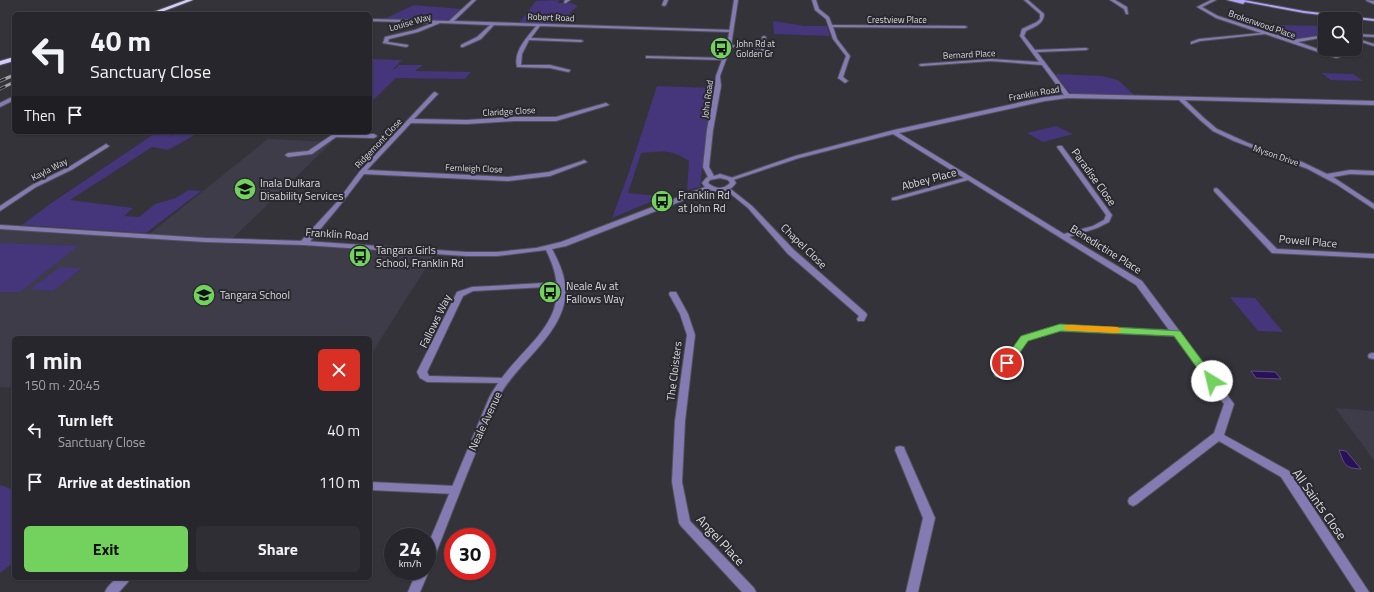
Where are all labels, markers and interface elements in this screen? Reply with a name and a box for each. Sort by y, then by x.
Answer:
street label: Brokenwood Place [1227,6,1298,42]
street label: Louise Way [387,10,433,34]
street label: Robert Road [527,10,575,24]
map controls [1318,12,1362,56]
button: search [1318,12,1362,56]
street label: Crestview Place [867,13,927,26]
text: 40 m [90,19,151,62]
icon: left [24,28,76,80]
bus stop icon: John Rd at Golden Gr [708,35,734,61]
place label: John Rd at Golden Gr [736,37,776,60]
street label: Bernard Place [942,46,996,62]
text: Sanctuary Close [90,58,211,85]
street label: John Road [698,79,716,119]
street label: Franklin Road [1007,82,1061,104]
street label: Claridge Close [482,103,536,119]
text: Then [24,104,56,127]
icon: arrive [64,104,86,126]
street label: Ridgemont Close [351,115,405,171]
street label: Myson Drive [1252,141,1301,169]
street label: Paradise Close [1068,145,1121,209]
street label: Kayla Way [29,154,70,184]
street label: Fernleigh Close [445,160,503,176]
street label: Abbey Place [900,164,959,194]
place label: Inala Dulkara Disability Services [260,175,343,204]
school or university icon: Inala Dulkara Disability Services [232,176,258,202]
place label: Franklin Rd at John Rd [678,187,730,216]
bus stop icon: Franklin Rd at John Rd [649,188,675,214]
street label: Chapel Close [777,220,831,272]
street label: Benedictine Place [1067,221,1145,278]
street label: Franklin Road [305,224,369,244]
street label: Powell Place [1278,230,1338,252]
place label: Tangara Girls School, Franklin Rd [376,242,464,271]
bus stop icon: Tangara Girls School, Franklin Rd [347,243,373,269]
place label: Neale Av at Fallows Way [566,278,625,307]
bus stop icon: Neale Av at Fallows Way [537,279,563,305]
school or university icon: Tangara School [191,282,217,308]
place label: Tangara School [220,287,290,303]
street label: Fallows Way [415,291,455,351]
street label: The Cloisters [662,340,686,402]
text: 1 min [24,342,82,378]
pin [990,346,1024,380]
button: close [318,349,360,391]
icon: arrive [996,352,1018,374]
position arrow [1191,360,1233,402]
text: 150 m · 20:45 [24,375,100,395]
street label: Neale Avenue [464,389,506,453]
text: Turn left [58,409,113,432]
icon: left [24,419,46,441]
text: 40 m [327,419,360,442]
text: Sanctuary Close [58,432,145,452]
street label: All Saints Close [1288,464,1352,544]
icon: arrive [24,471,46,493]
text: Arrive at destination [58,471,191,494]
text: 110 m [319,471,360,494]
street label: Angel Place [692,510,750,570]
button: Exit [24,526,188,572]
button: Share [196,526,360,572]
speed limit sign: 30 [444,528,496,580]
text: 24 [399,533,421,564]
text: km/h [399,556,421,571]

